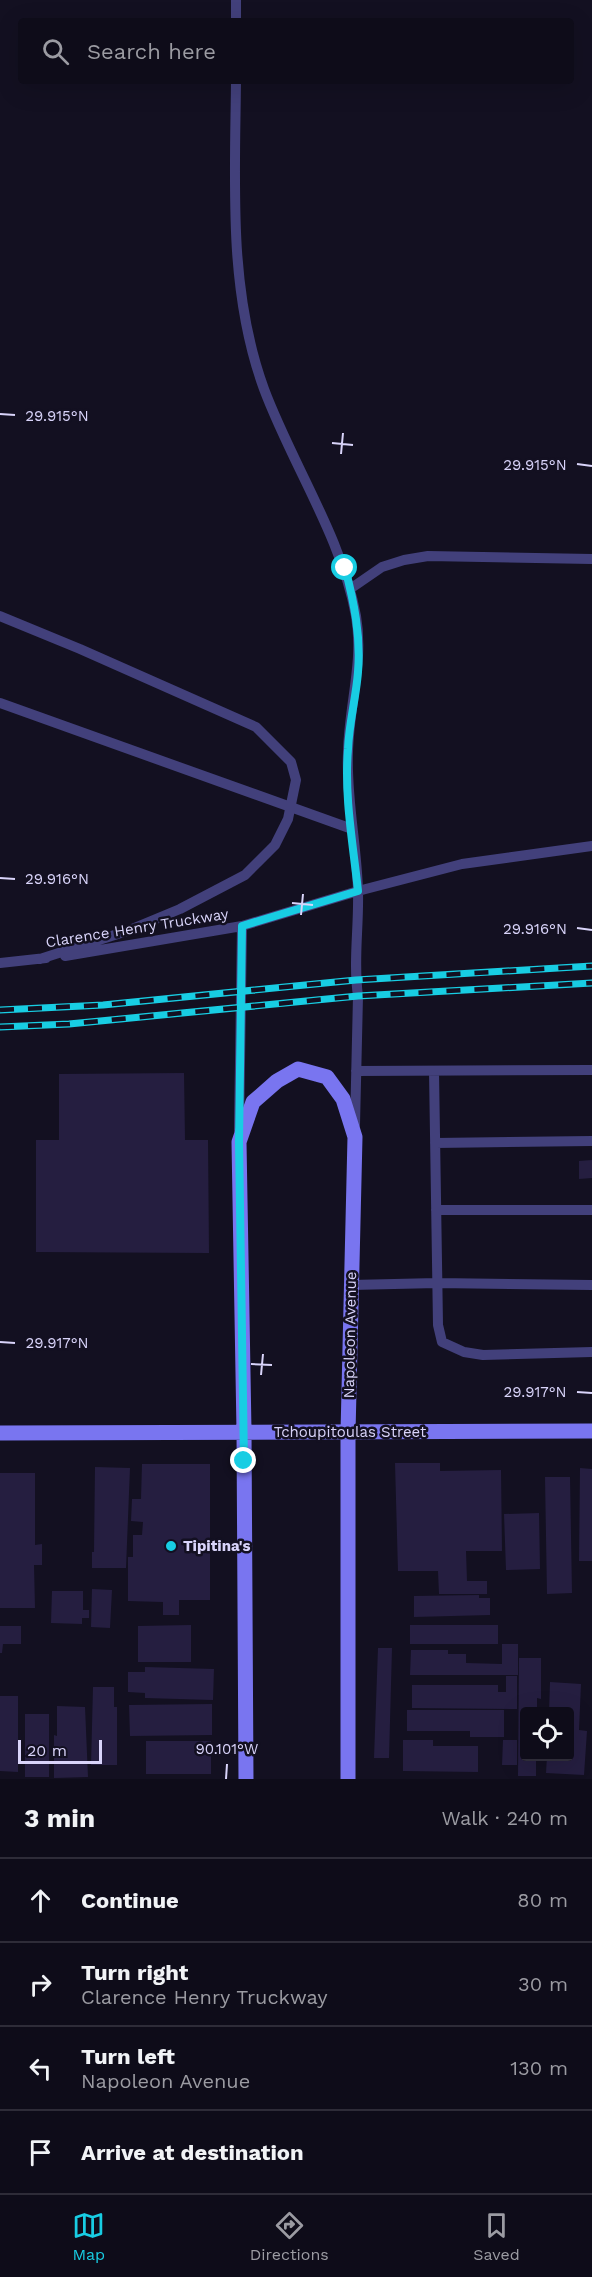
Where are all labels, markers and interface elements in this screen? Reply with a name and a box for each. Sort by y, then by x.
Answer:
search box [18,18,574,84]
icon: search [39,35,72,68]
text: Search here [87,39,216,64]
text: 29.915°N [25,407,89,425]
text: 29.915°N [503,456,567,474]
route start [331,554,357,580]
text: 29.916°N [25,870,89,888]
street label: Clarence Henry Truckway [44,905,230,951]
text: 29.916°N [503,920,567,938]
street label: Napoleon Avenue [340,1271,360,1399]
text: 29.917°N [25,1334,89,1352]
text: 29.917°N [503,1383,567,1401]
street label: Tchoupitoulas Street [274,1423,427,1441]
route end [230,1447,256,1473]
place label: Tipitina's [183,1537,250,1555]
marker: Tipitina's [164,1539,178,1553]
map controls [520,1707,574,1761]
button: locate [520,1707,574,1761]
scale bar [18,1737,102,1764]
text: 90.101°W [196,1740,258,1758]
text: 20 m [27,1741,67,1760]
text: 3 min [24,1803,95,1833]
text: Walk · 240 m [441,1806,568,1830]
icon: ahead [24,1884,57,1917]
text: Continue [81,1888,179,1913]
text: 80 m [517,1888,568,1912]
text: Turn right [81,1960,188,1985]
icon: right [24,1968,57,2001]
text: 30 m [518,1972,568,1996]
text: Clarence Henry Truckway [81,1985,327,2009]
text: Turn left [81,2044,175,2069]
icon: left [24,2052,57,2085]
text: 130 m [510,2056,568,2080]
text: Napoleon Avenue [81,2069,250,2093]
icon: arrive [24,2136,57,2169]
text: Arrive at destination [81,2140,304,2165]
tab: Map [72,2209,105,2264]
tab: Directions [250,2209,329,2264]
tab: Saved [473,2209,520,2264]

